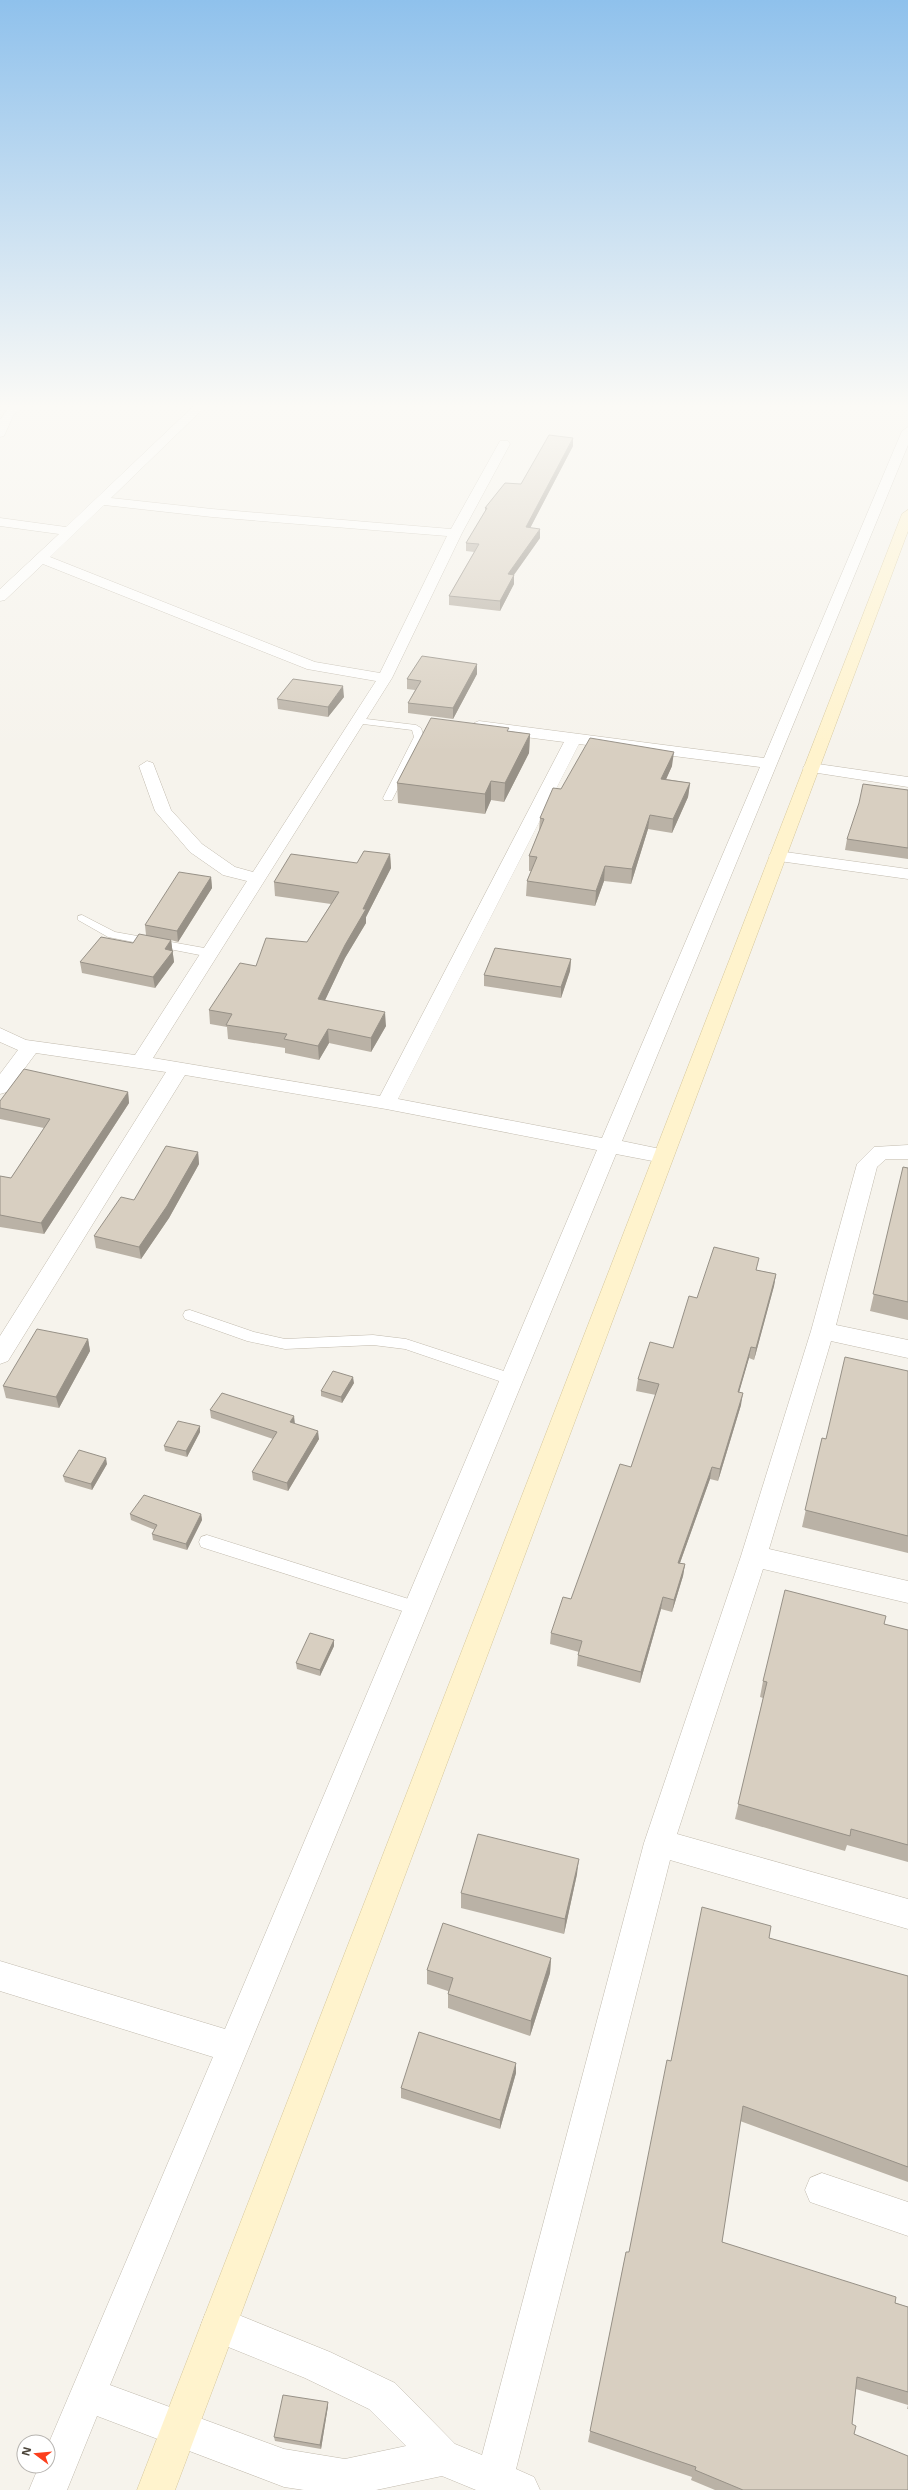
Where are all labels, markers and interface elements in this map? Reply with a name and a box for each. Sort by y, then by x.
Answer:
north arrow [16,2434,56,2474]
text: N [17,2445,34,2457]

